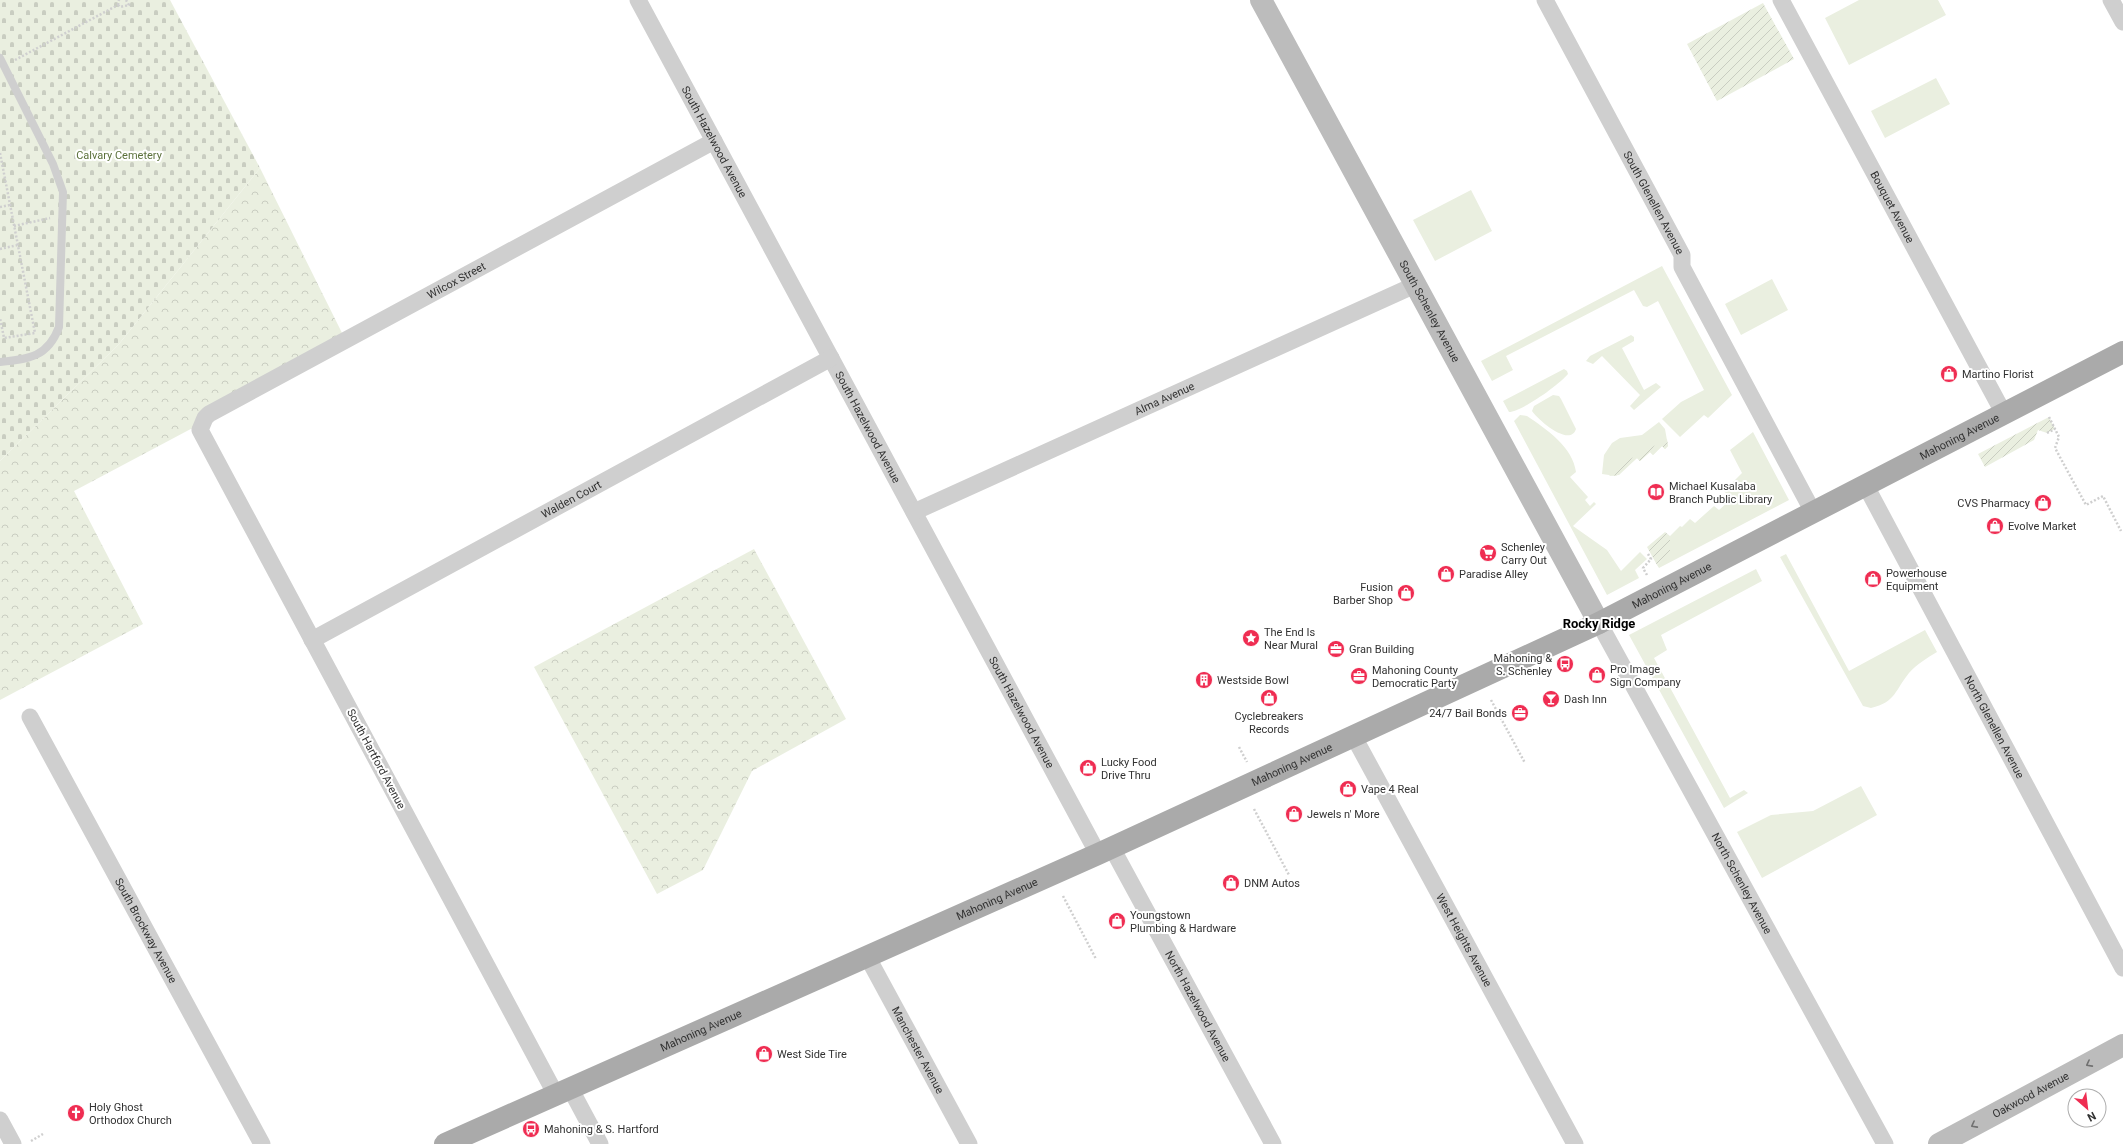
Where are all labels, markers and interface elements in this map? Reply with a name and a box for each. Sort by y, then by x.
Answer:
street label: South Hazelwood Avenue [679,84,750,200]
park label: Calvary Cemetery [76,149,163,162]
street label: South Glenellen Avenue [1621,149,1687,257]
street label: Bouquet Avenue [1868,169,1917,245]
street label: South Schenley Avenue [1397,258,1463,365]
street label: Wilcox Street [425,259,488,301]
shop icon: Martino Florist [1939,364,1959,384]
place label: Martino Florist [1962,368,2034,381]
street label: South Hazelwood Avenue [833,369,903,485]
street label: Alma Avenue [1133,379,1197,418]
street label: Mahoning Avenue [1918,411,2002,463]
street label: Walden Court [539,477,604,521]
place label: Michael Kusalaba Branch Public Library [1669,480,1773,506]
library icon: Michael Kusalaba Branch Public Library [1646,482,1666,502]
shop icon: CVS Pharmacy [2033,493,2053,513]
place label: CVS Pharmacy [1957,497,2031,510]
shop icon: Evolve Market [1985,516,2005,536]
place label: Evolve Market [2008,520,2077,533]
place label: Schenley Carry Out [1501,541,1547,567]
supermarket icon: Schenley Carry Out [1478,543,1498,563]
street label: Mahoning Avenue [1630,559,1714,611]
shop icon: Paradise Alley [1436,564,1456,584]
place label: Powerhouse Equipment [1886,567,1947,593]
place label: Paradise Alley [1459,568,1529,581]
shop icon: Powerhouse Equipment [1863,569,1883,589]
place label: Fusion Barber Shop [1333,581,1393,607]
shop icon: Fusion Barber Shop [1396,583,1416,603]
district label: Rocky Ridge [1563,616,1635,631]
place label: The End Is Near Mural [1264,626,1318,652]
place icon: The End Is Near Mural [1241,628,1261,648]
office icon: Gran Building [1326,639,1346,659]
place label: Gran Building [1349,643,1414,656]
place label: Mahoning & S. Schenley [1494,652,1553,678]
street label: South Hazelwood Avenue [986,654,1057,770]
bus stop icon: Mahoning & S. Schenley [1555,654,1575,674]
place label: Pro Image Sign Company [1610,663,1682,689]
place label: Mahoning County Democratic Party [1372,664,1459,690]
shop icon: Pro Image Sign Company [1587,665,1607,685]
office icon: Mahoning County Democratic Party [1349,666,1369,686]
building icon: Westside Bowl [1194,670,1214,690]
street label: North Glenellen Avenue [1962,673,2027,781]
place label: Westside Bowl [1217,674,1289,687]
shop icon: Cyclebreakers Records [1259,688,1279,708]
bar icon: Dash Inn [1541,689,1561,709]
place label: Dash Inn [1564,693,1607,706]
office icon: 24/7 Bail Bonds [1510,703,1530,723]
street label: South Hartford Avenue [344,707,408,811]
place label: 24/7 Bail Bonds [1429,707,1507,720]
place label: Cyclebreakers Records [1235,710,1304,736]
street label: Mahoning Avenue [1249,740,1335,789]
place label: Lucky Food Drive Thru [1101,756,1157,782]
shop icon: Lucky Food Drive Thru [1078,758,1098,778]
shop icon: Vape 4 Real [1338,779,1358,799]
place label: Vape 4 Real [1361,783,1419,796]
shop icon: Jewels n' More [1284,804,1304,824]
place label: Jewels n' More [1307,808,1380,821]
street label: North Schenley Avenue [1709,831,1775,936]
shop icon: DNM Autos [1221,873,1241,893]
street label: Mahoning Avenue [954,875,1040,923]
street label: South Brockway Avenue [112,876,180,985]
place label: DNM Autos [1244,877,1300,890]
street label: West Heights Avenue [1434,891,1495,989]
place label: Youngstown Plumbing & Hardware [1130,909,1236,935]
shop icon: Youngstown Plumbing & Hardware [1107,911,1127,931]
street label: North Hazelwood Avenue [1163,948,1233,1064]
street label: Manchester Avenue [889,1004,947,1096]
street label: Mahoning Avenue [658,1007,744,1054]
shop icon: West Side Tire [754,1044,774,1064]
place label: West Side Tire [777,1048,847,1061]
one-way arrow [2085,1059,2093,1066]
street label: Oakwood Avenue [1990,1069,2071,1121]
north arrow [2067,1088,2107,1128]
place label: Holy Ghost Orthodox Church [89,1101,172,1127]
church icon: Holy Ghost Orthodox Church [66,1103,86,1123]
text: N [2085,1109,2098,1124]
bus stop icon: Mahoning & S. Hartford [521,1119,541,1139]
one-way arrow [1971,1120,1978,1128]
place label: Mahoning & S. Hartford [544,1123,659,1136]

